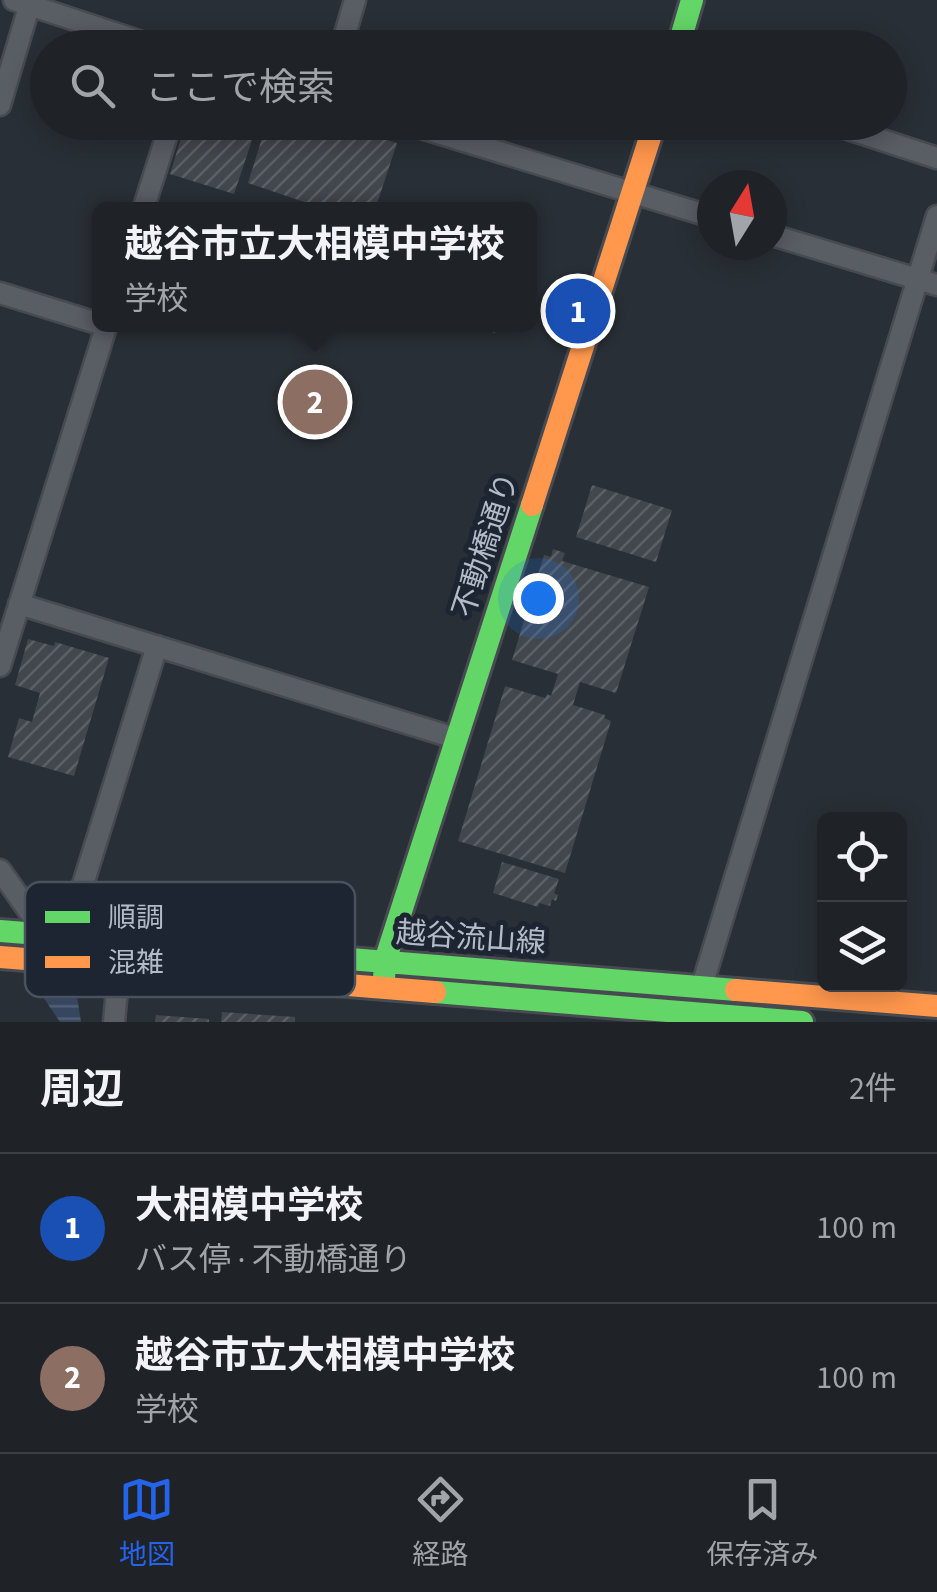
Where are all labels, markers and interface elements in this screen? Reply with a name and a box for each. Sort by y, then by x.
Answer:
search box [30,30,907,140]
icon: search [65,58,120,113]
text: ここで検索 [145,61,335,115]
north arrow [697,170,787,260]
popup [92,202,537,332]
text: 越谷市立大相模中学校 [124,218,505,272]
pin: 1 [546,274,610,348]
text: 学校 [124,276,189,322]
pin: 2 [282,364,348,440]
street label: 不動橋通り [442,467,530,623]
your location [513,573,564,624]
map controls [817,812,907,992]
button: locate [817,812,907,902]
legend [25,882,355,997]
text: 順調 [108,898,164,938]
button: layers [817,902,907,992]
street label: 越谷流山線 [395,911,547,965]
text: 混雑 [108,943,164,983]
text: 周辺 [40,1060,124,1120]
text: 2件 [849,1066,897,1112]
text: 大相模中学校 [135,1179,363,1233]
text: 1 [64,1205,81,1251]
text: 100 m [816,1205,897,1251]
text: バス停 · 不動橋通り [135,1237,412,1283]
text: 越谷市立大相模中学校 [135,1329,515,1383]
text: 2 [64,1355,81,1401]
text: 100 m [816,1355,897,1401]
text: 学校 [135,1387,199,1433]
tab: 地図 [119,1472,175,1575]
tab: 経路 [412,1472,468,1575]
tab: 保存済み [706,1472,818,1575]

